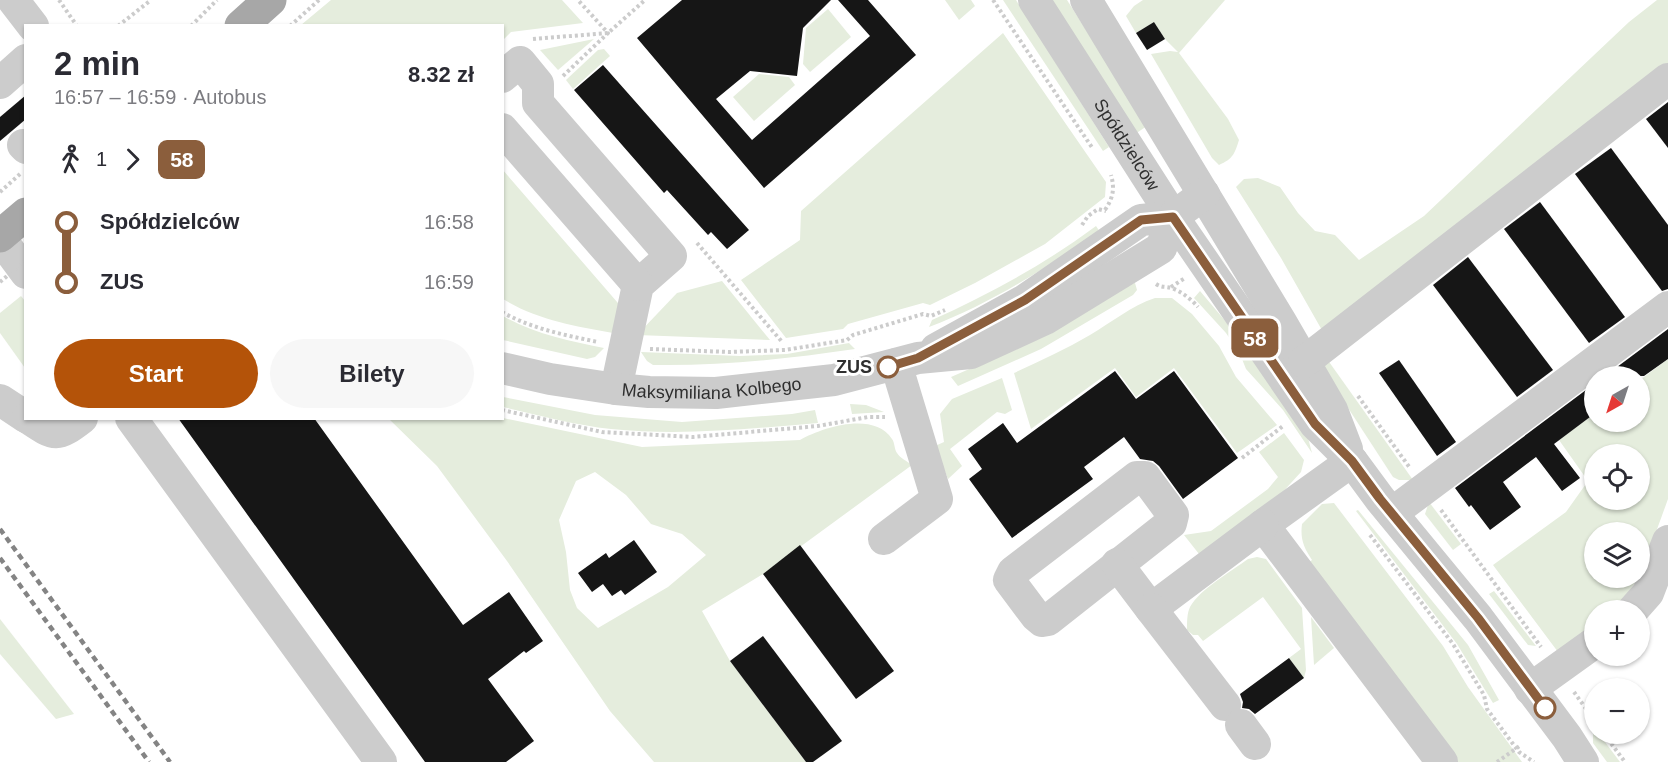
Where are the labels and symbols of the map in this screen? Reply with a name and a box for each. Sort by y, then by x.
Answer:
street label: Spółdzielców [1090,95,1164,195]
line badge: 58 [1228,318,1282,358]
marker: ZUS [877,356,899,378]
place label: ZUS [836,357,872,377]
north arrow [1584,366,1650,432]
street label: Maksymiliana Kolbego [621,374,803,403]
unlabelled marker [1534,697,1556,719]

